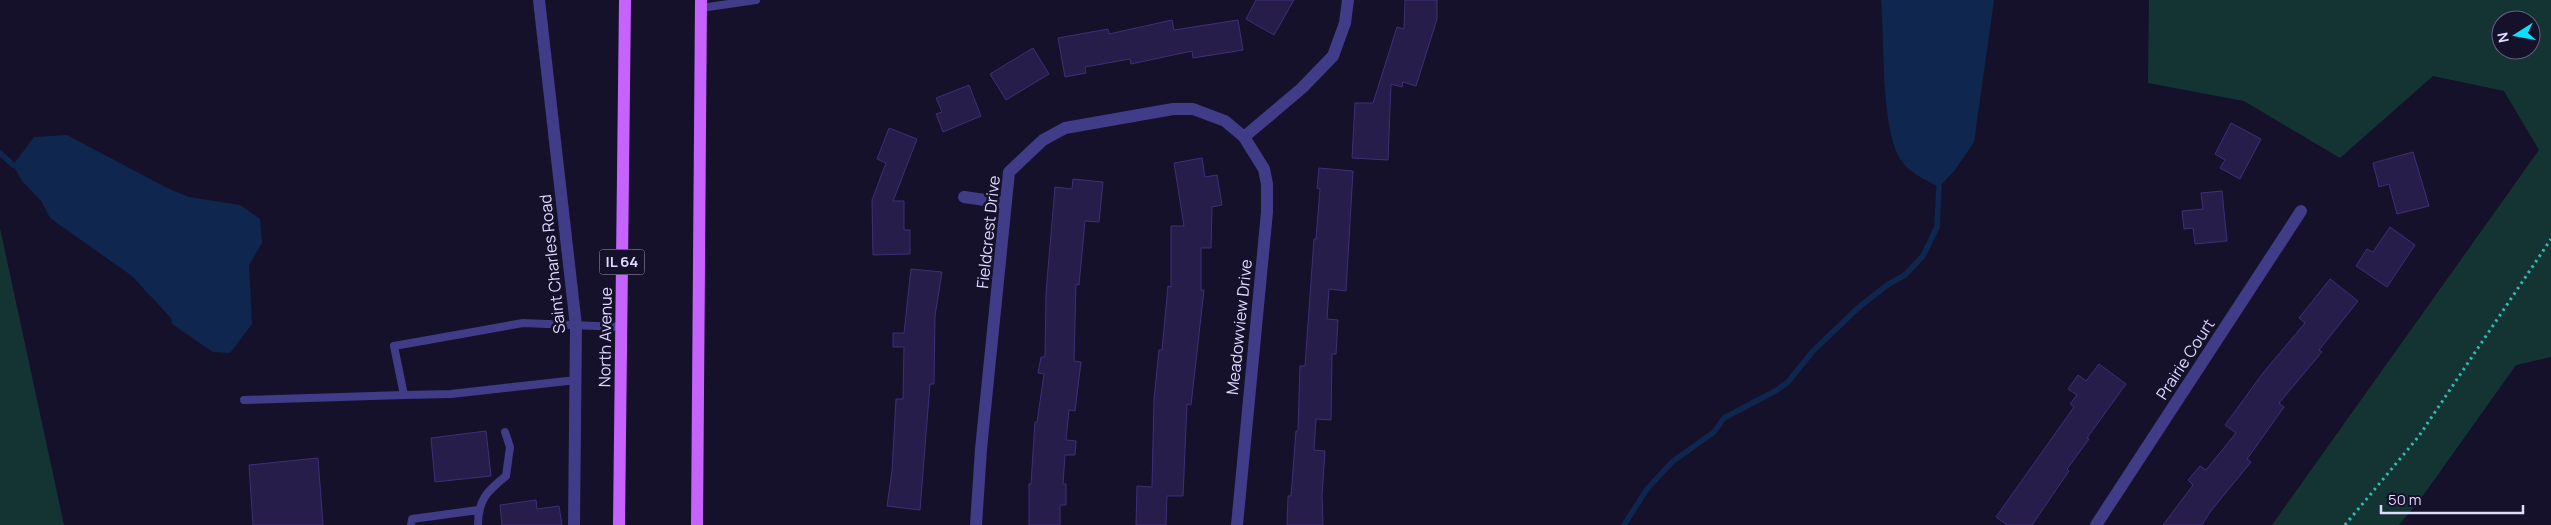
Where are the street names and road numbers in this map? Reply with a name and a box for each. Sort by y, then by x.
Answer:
street label: Fieldcrest Drive [971,174,1005,290]
street label: Saint Charles Road [534,193,570,335]
road number: IL 64 [600,250,644,274]
street label: Meadowview Drive [1221,258,1257,396]
street label: North Avenue [593,287,617,387]
street label: Prairie Court [2151,314,2219,404]

